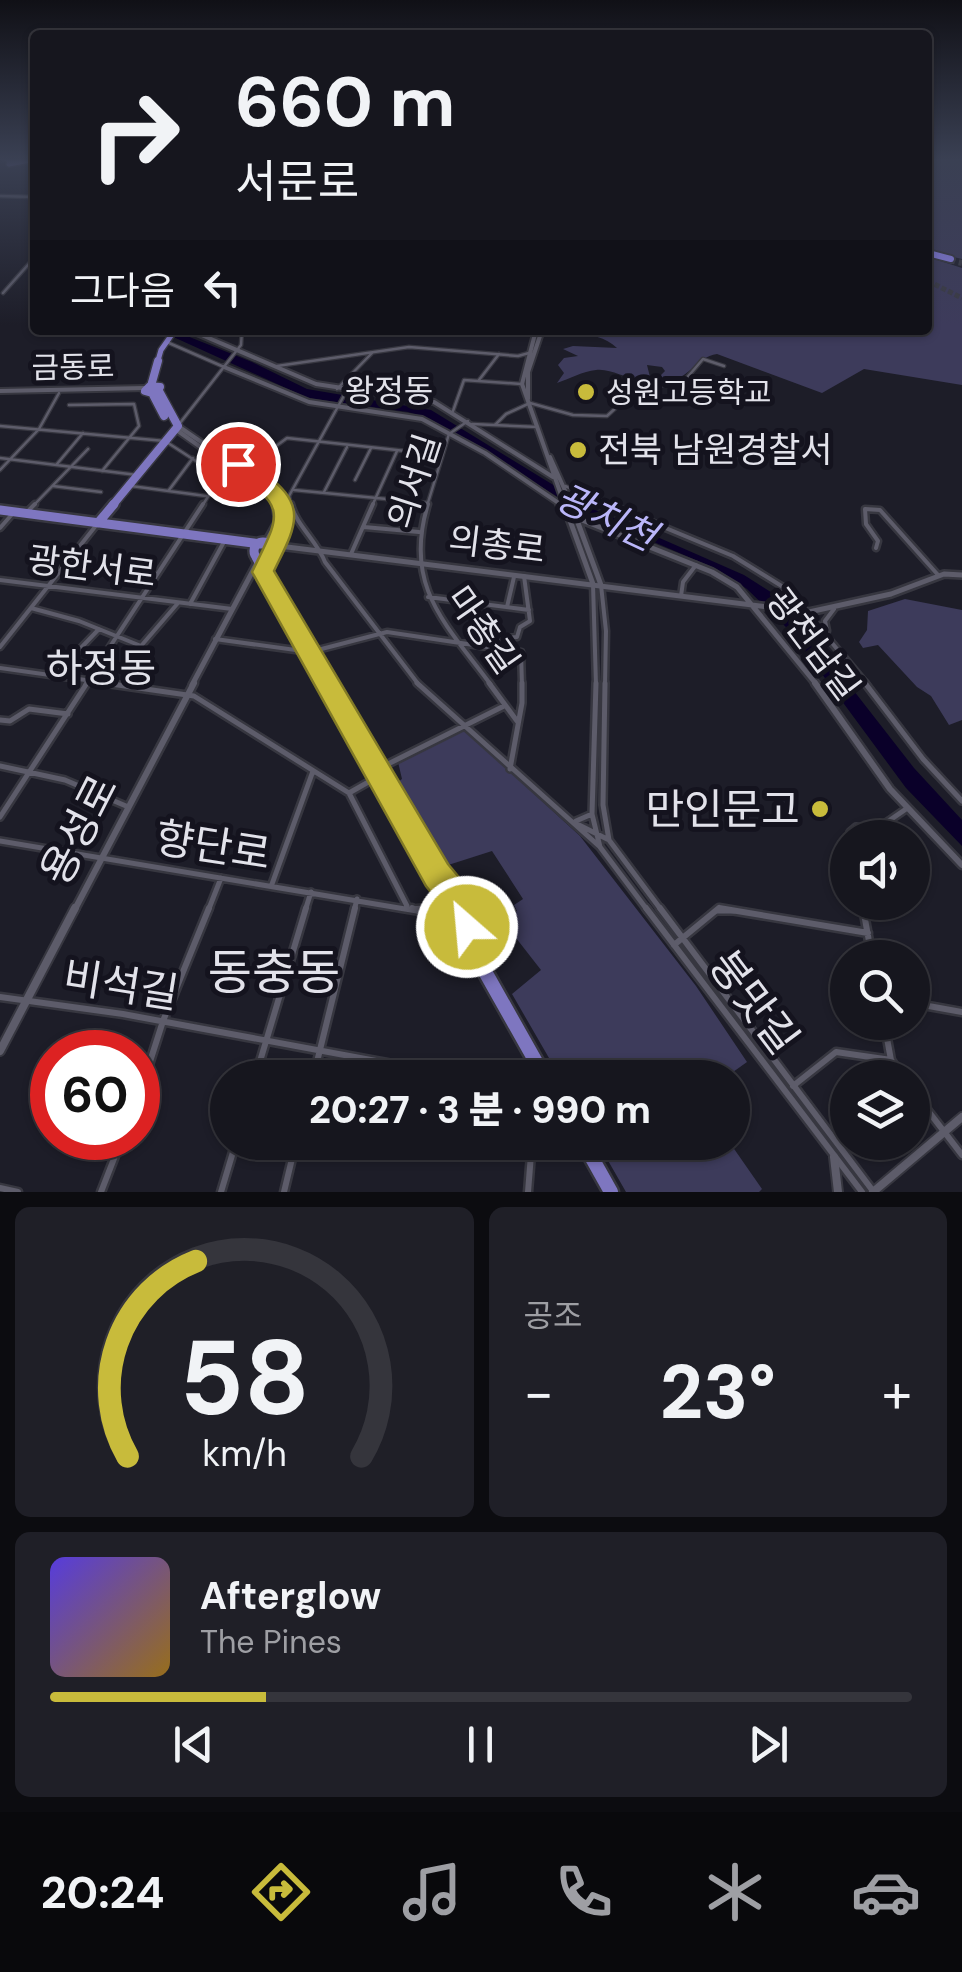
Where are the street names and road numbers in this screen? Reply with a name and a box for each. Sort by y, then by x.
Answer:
street label: 금동로 [31,347,115,387]
street label: 의서길 [377,428,451,534]
street label: 의총로 [446,516,548,574]
street label: 광한서로 [25,536,159,598]
street label: 마총길 [436,577,530,683]
street label: 광천남길 [756,579,870,709]
street label: 용성로 [28,766,130,894]
street label: 향단로 [151,810,275,882]
street label: 붕맛길 [697,939,811,1065]
street label: 비석길 [59,949,183,1021]

